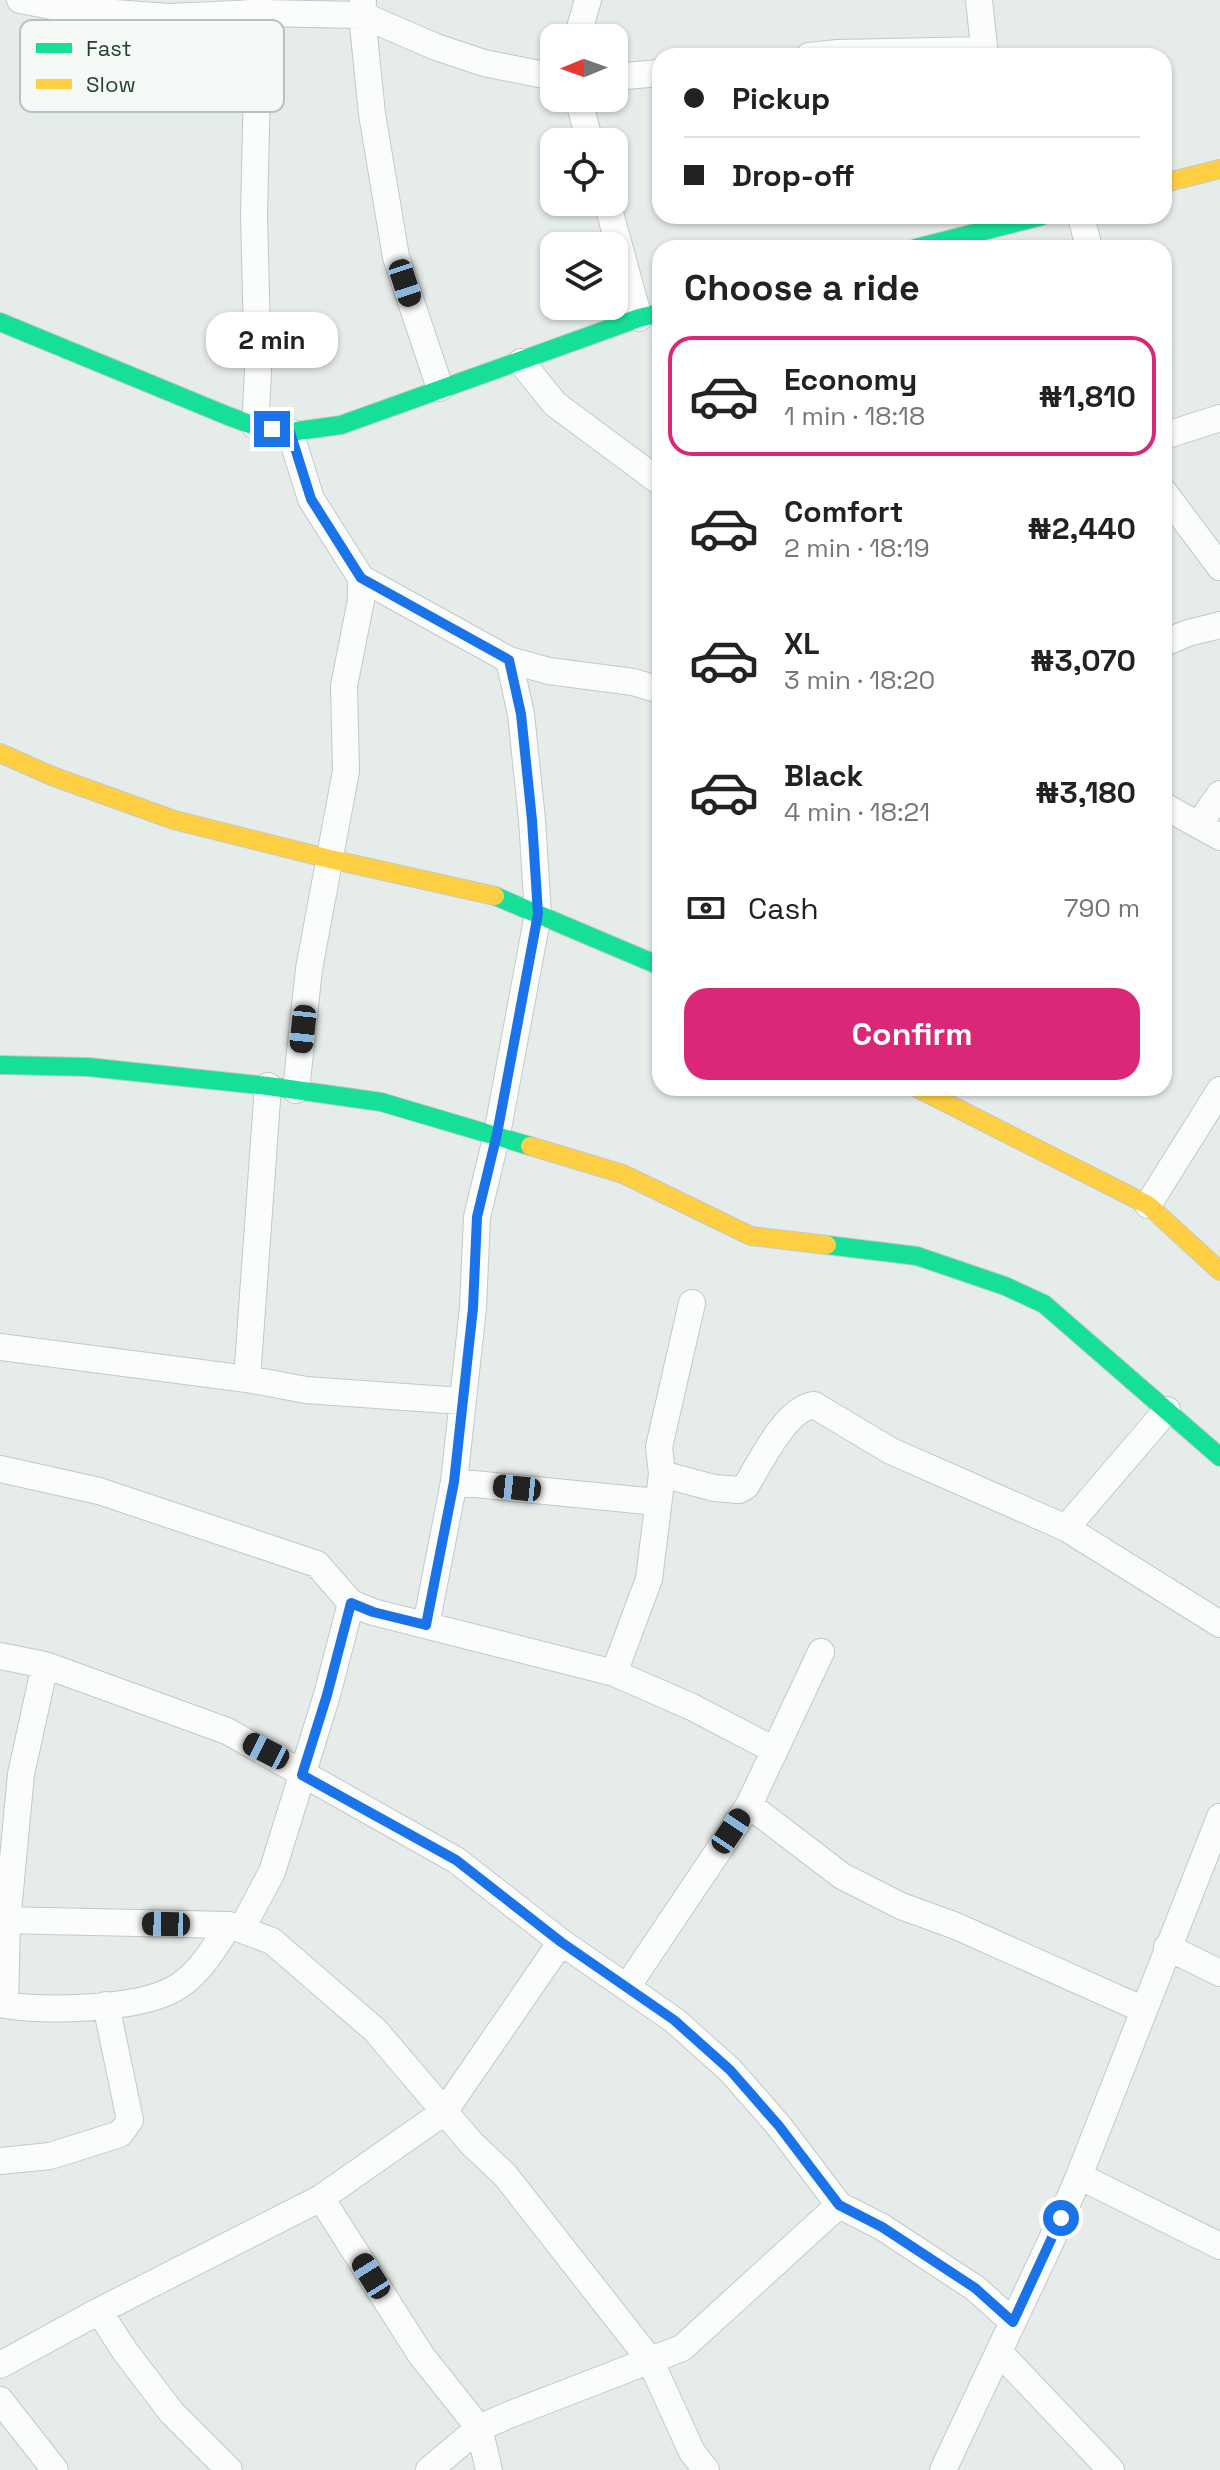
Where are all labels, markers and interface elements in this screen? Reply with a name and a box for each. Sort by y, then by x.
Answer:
legend [20,20,284,112]
north arrow [540,24,628,112]
map controls [540,24,628,320]
text: Fast [86,34,132,62]
text: Slow [86,70,136,98]
text: Pickup [732,79,830,118]
button: locate [540,128,628,216]
text: Drop-off [732,156,855,195]
button: layers [540,232,628,320]
car [386,256,424,310]
text: Choose a ride [684,265,920,311]
callout: 2 min [206,313,338,369]
text: 2 min [238,323,306,357]
icon: car [688,360,760,432]
text: Economy [784,360,917,399]
text: ₦1,810 [1038,377,1136,416]
text: 1 min · 18:18 [784,399,925,433]
route end [254,411,290,447]
icon: car [688,492,760,564]
text: Comfort [784,492,903,531]
text: ₦2,440 [1028,509,1136,548]
text: 2 min · 18:19 [784,531,930,565]
icon: car [688,624,760,696]
text: XL [784,624,820,663]
text: ₦3,070 [1030,641,1136,680]
text: 3 min · 18:20 [784,663,935,697]
icon: car [688,756,760,828]
text: Black [784,756,863,795]
text: ₦3,180 [1035,773,1136,812]
text: 4 min · 18:21 [784,795,930,829]
icon: cash [684,886,728,930]
text: Cash [748,889,819,928]
text: 790 m [1064,891,1140,925]
button: Confirm [684,988,1140,1080]
car [289,1004,317,1054]
car [492,1474,542,1502]
car [239,1729,293,1773]
car [708,1804,754,1858]
car [142,1912,190,1936]
route start [1043,2200,1079,2236]
car [348,2249,394,2303]

